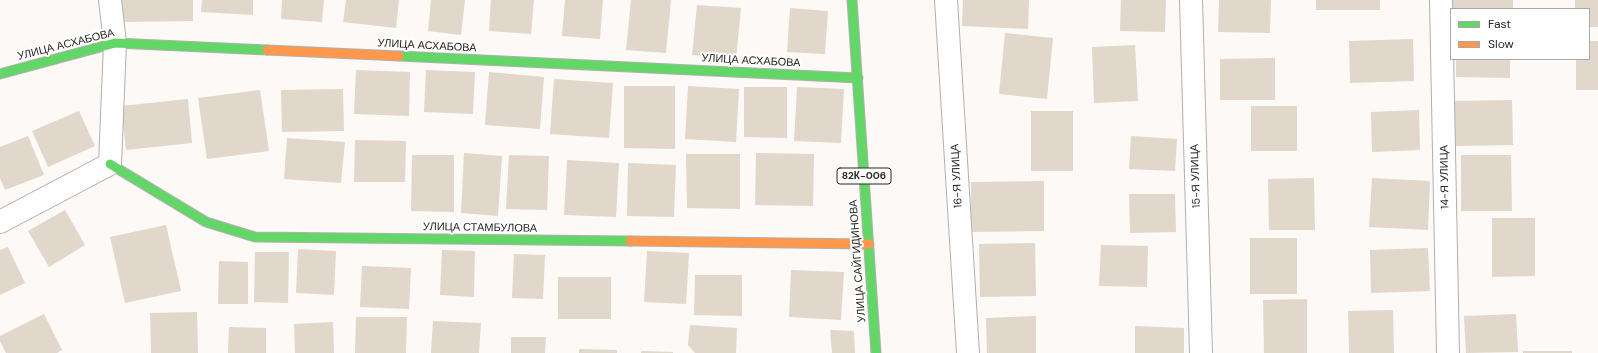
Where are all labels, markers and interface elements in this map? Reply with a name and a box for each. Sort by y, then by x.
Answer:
legend [1450,8,1590,60]
text: Fast [1488,16,1511,32]
street label: УЛИЦА АСХАБОВА [16,27,116,63]
text: Slow [1488,36,1514,52]
street label: УЛИЦА АСХАБОВА [377,37,477,55]
street label: УЛИЦА АСХАБОВА [701,52,801,70]
street label: 16-Я УЛИЦА [949,144,965,208]
street label: 15-Я УЛИЦА [1188,144,1204,208]
street label: 14-Я УЛИЦА [1438,145,1452,209]
road number: 82К-006 [837,168,891,184]
street label: УЛИЦА САЙГИДИНОВА [847,199,869,323]
street label: УЛИЦА СТАМБУЛОВА [423,220,537,236]

